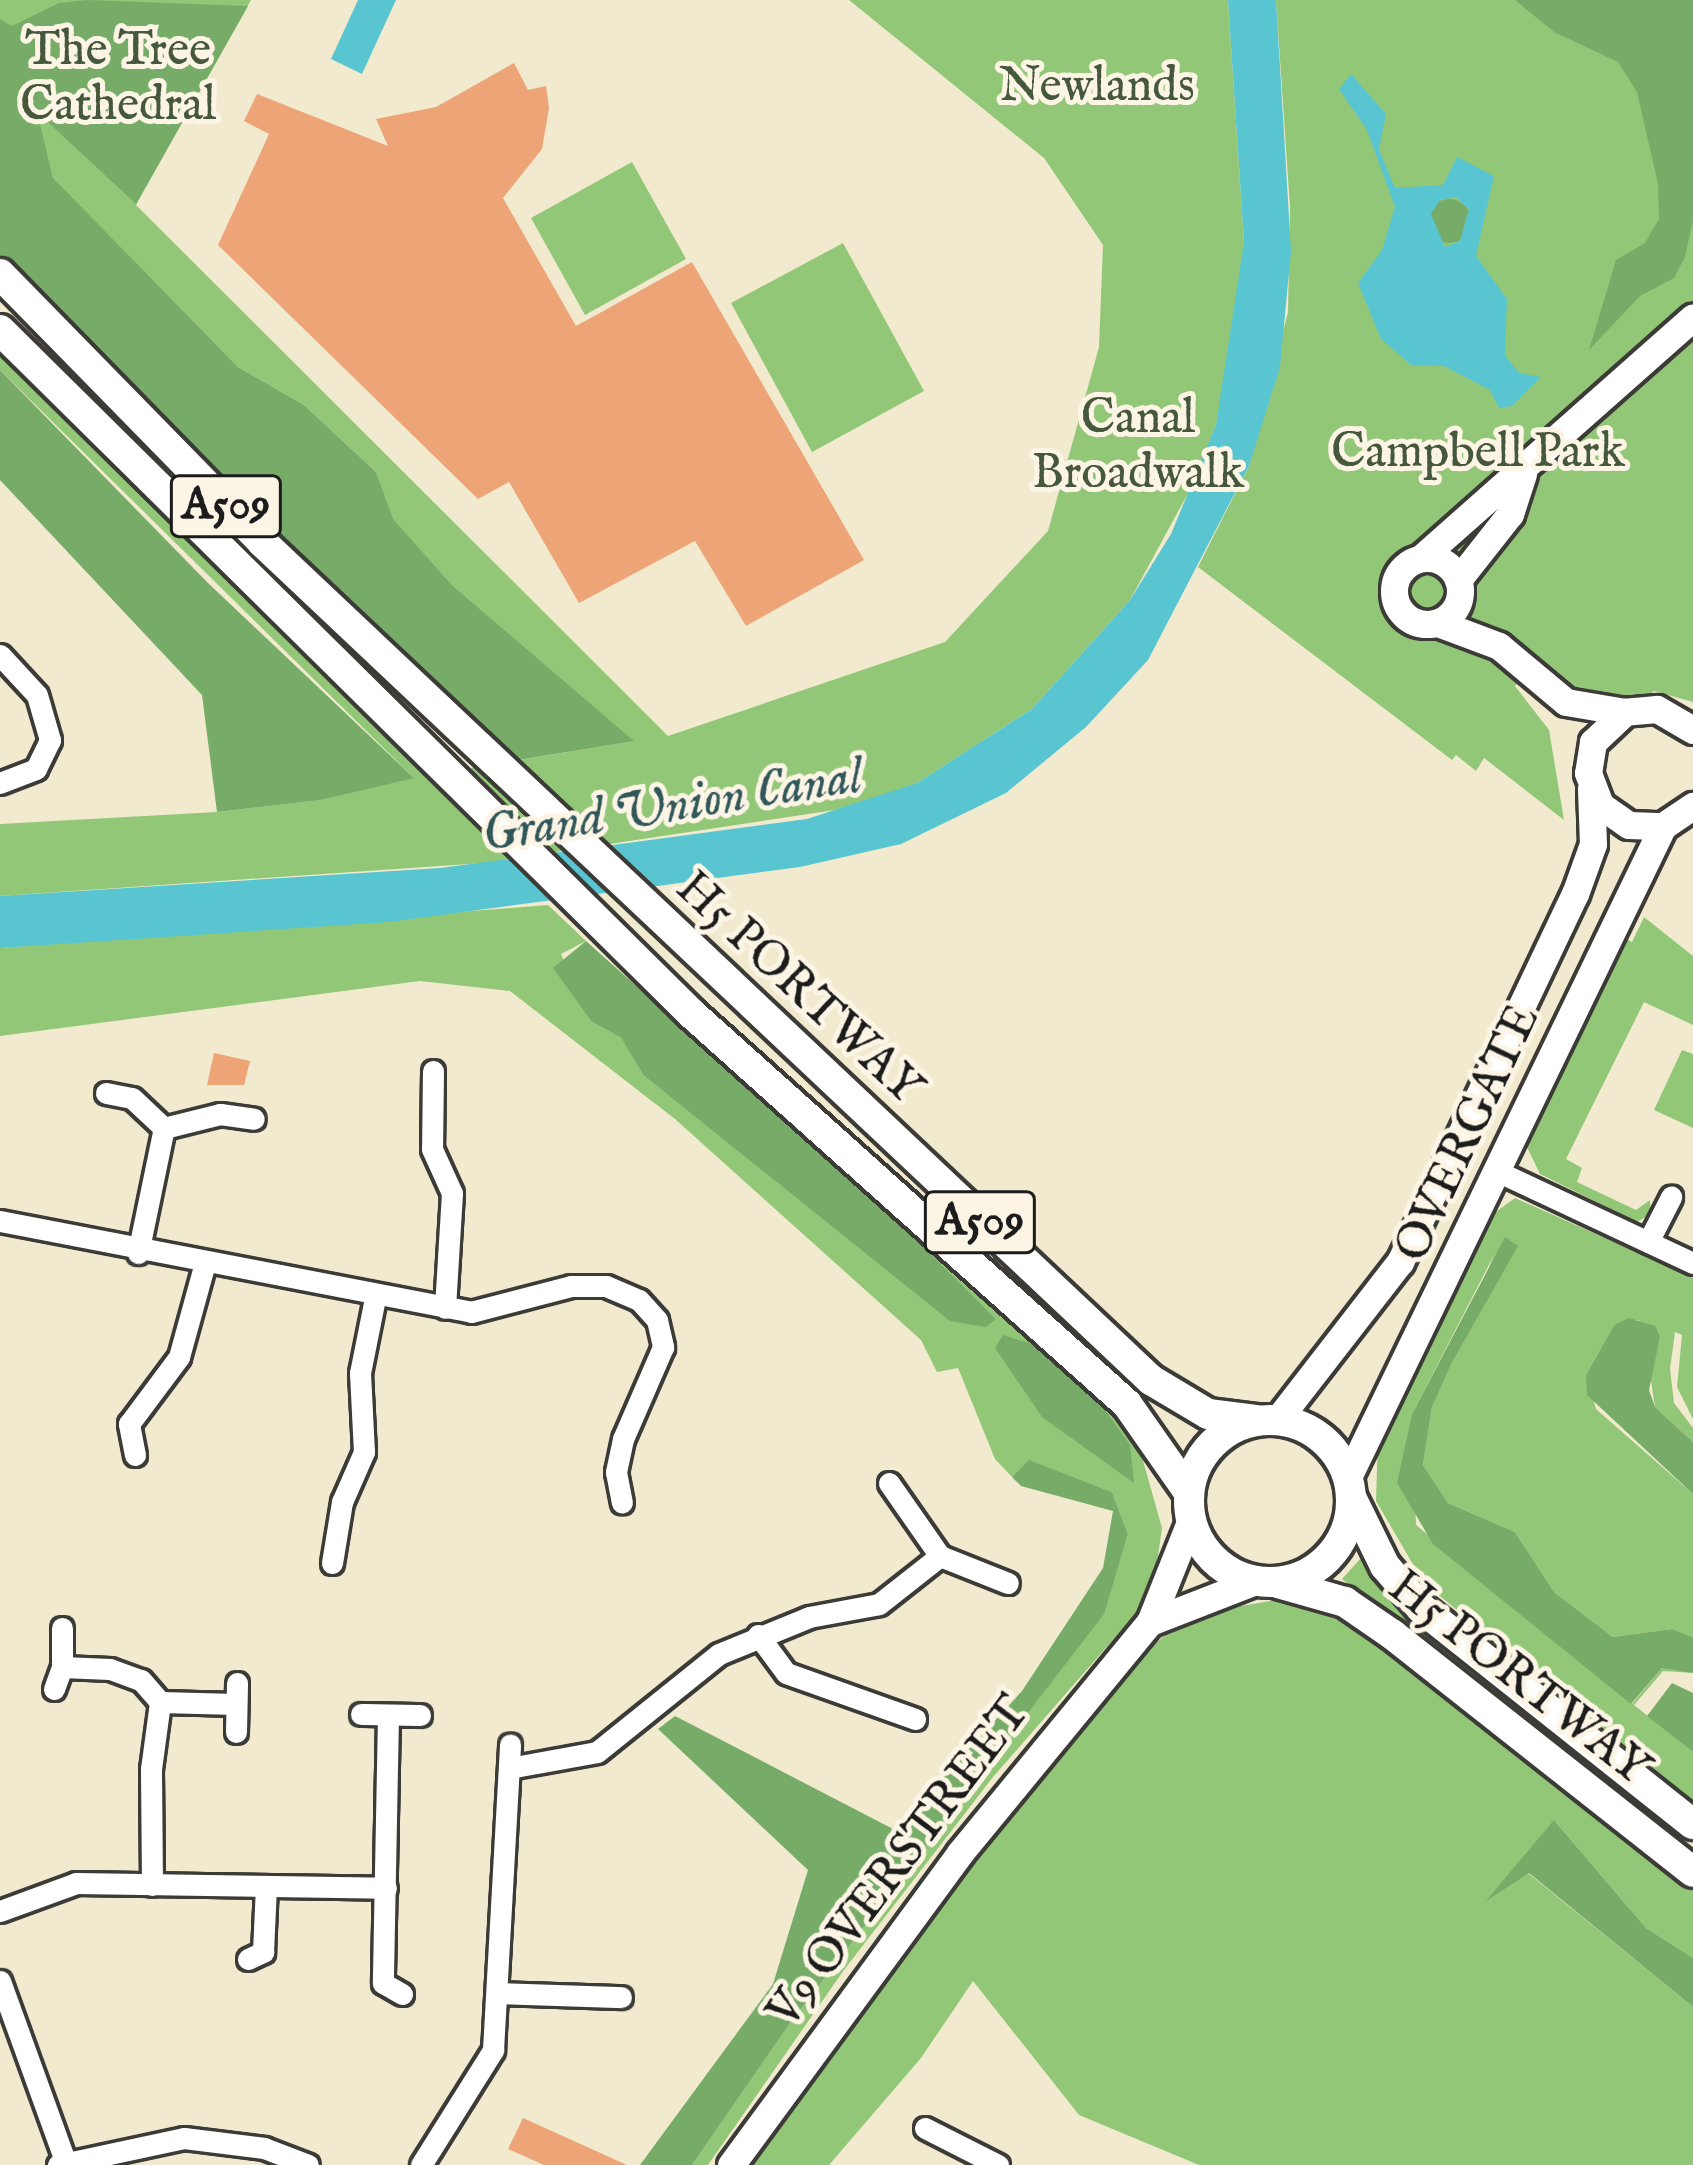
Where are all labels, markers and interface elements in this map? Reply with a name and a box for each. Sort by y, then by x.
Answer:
park label: The Tree Cathedral [20,22,216,135]
park label: Newlands [999,59,1195,117]
park label: Canal Broadwalk [1032,390,1244,503]
park label: Campbell Park [1331,425,1625,483]
road number: A509 [169,467,283,545]
water label: Grand Union Canal [478,748,866,868]
street label: H5 PORTWAY [663,860,933,1118]
street label: OVERGATE [1384,997,1554,1271]
road number: A509 [923,1183,1037,1261]
street label: H5 PORTWAY [1376,1559,1660,1799]
street label: V9 OVERSTREET [757,1686,1043,2040]

